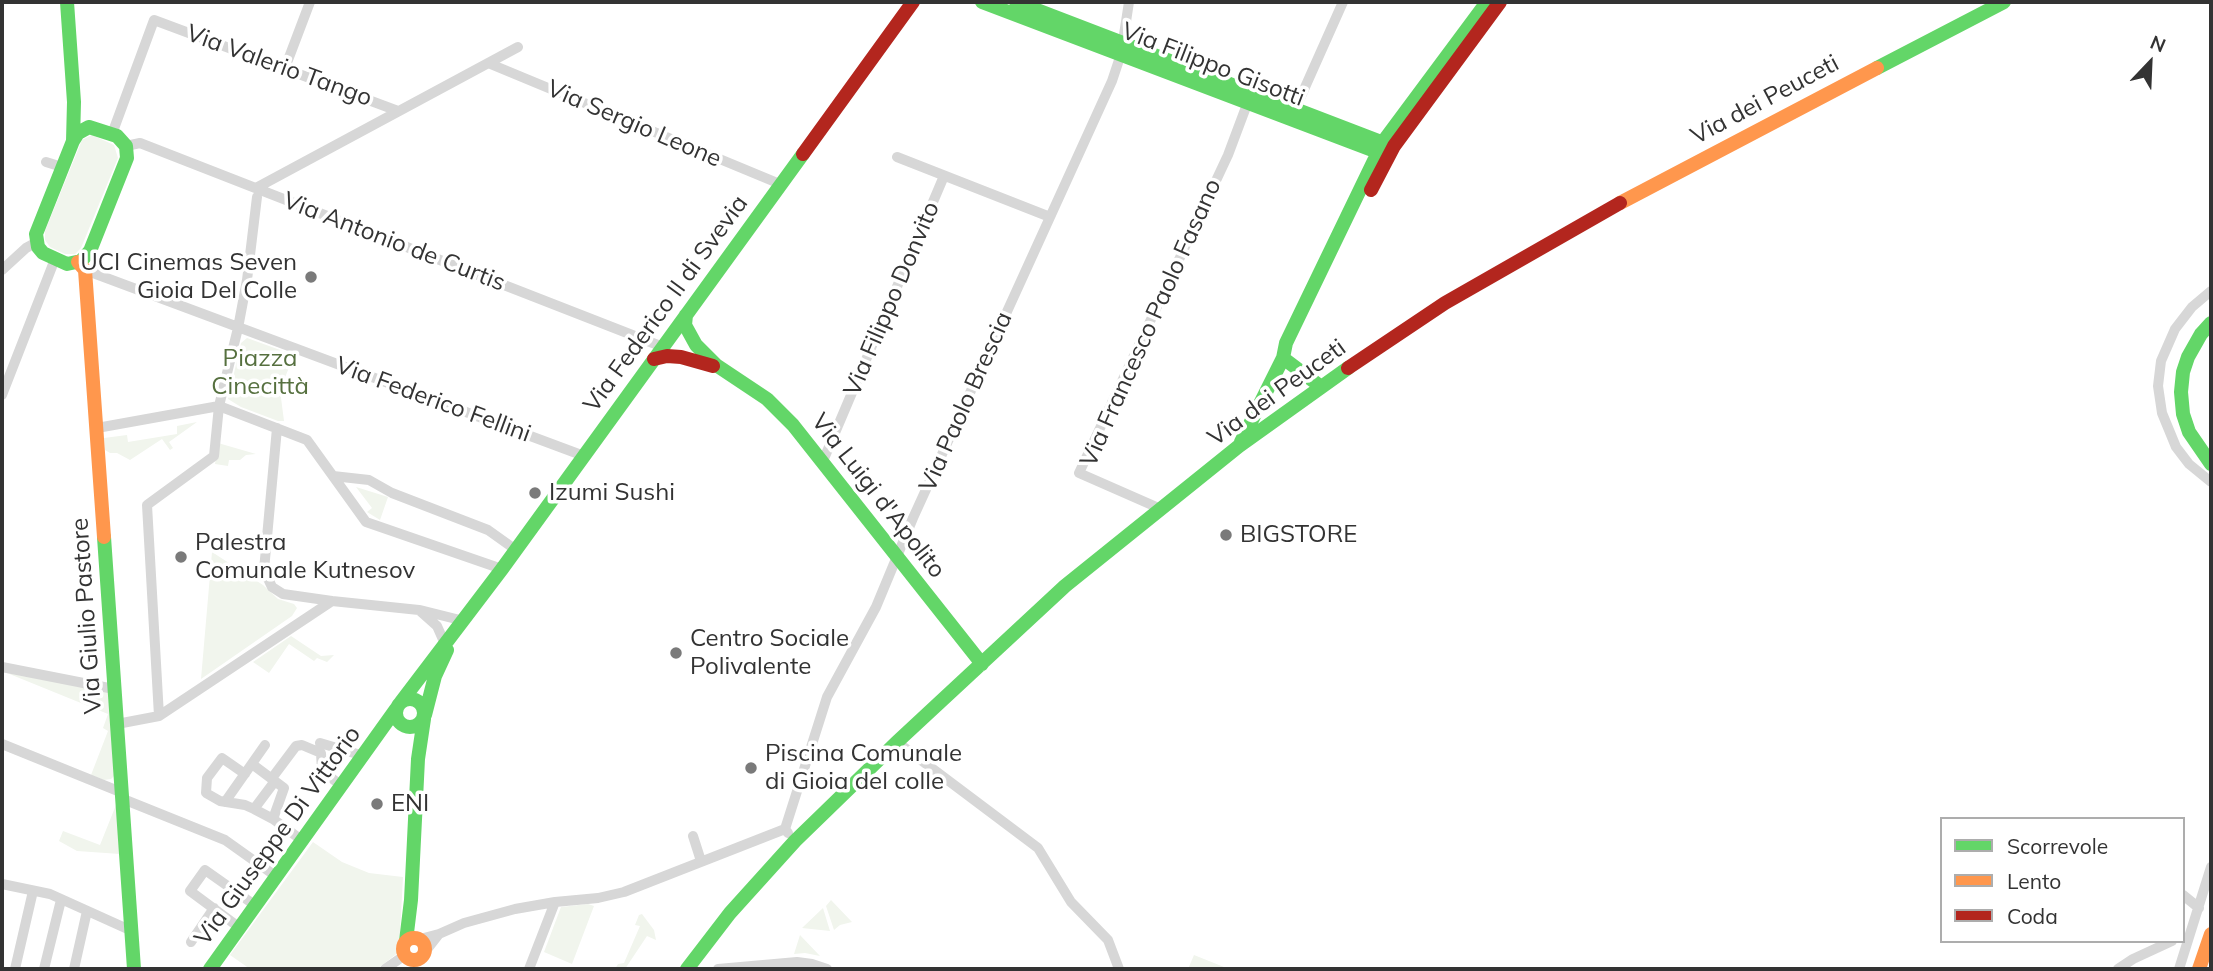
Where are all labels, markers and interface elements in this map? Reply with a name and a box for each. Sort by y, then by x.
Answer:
street label: Via Filippo Gisotti [1118,17,1308,113]
street label: Via Valerio Tango [182,19,376,113]
north arrow [2115,28,2185,98]
text: N [2147,30,2169,58]
street label: Via dei Peuceti [1686,49,1844,151]
street label: Via Sergio Leone [542,74,726,174]
street label: Via Francesco Paolo Fasano [1074,175,1228,471]
street label: Via Antonio de Curtis [279,186,509,298]
street label: Via Federico II di Svevia [578,190,754,418]
street label: Via Filippo Donvito [838,197,946,401]
place label: UCI Cinemas Seven Gioia Del Colle [80,249,297,305]
marker: UCI Cinemas Seven Gioia Del Colle [303,269,319,285]
street label: Via Paolo Brescia [913,308,1019,496]
street label: Via dei Peuceti [1202,333,1352,453]
park label: Piazza Cinecittà [211,345,309,401]
street label: Via Federico Fellini [331,351,535,449]
street label: Via Luigi d'Apolito [805,408,951,584]
place label: Izumi Sushi [549,479,675,507]
marker: Izumi Sushi [527,485,543,501]
street label: Via Giulio Pastore [66,517,108,715]
place label: BIGSTORE [1240,521,1357,549]
marker: BIGSTORE [1218,527,1234,543]
place label: Palestra Comunale Kutnesov [195,529,415,585]
marker: Palestra Comunale Kutnesov [173,549,189,565]
place label: Centro Sociale Polivalente [690,625,849,681]
marker: Centro Sociale Polivalente [668,645,684,661]
street label: Via Giuseppe Di Vittorio [189,721,367,951]
place label: Piscina Comunale di Gioia del colle [765,740,962,796]
marker: Piscina Comunale di Gioia del colle [743,760,759,776]
place label: ENI [391,790,429,818]
marker: ENI [369,796,385,812]
legend [1940,817,2185,943]
text: Scorrevole [2007,833,2108,859]
text: Lento [2007,868,2061,894]
text: Coda [2007,903,2058,929]

